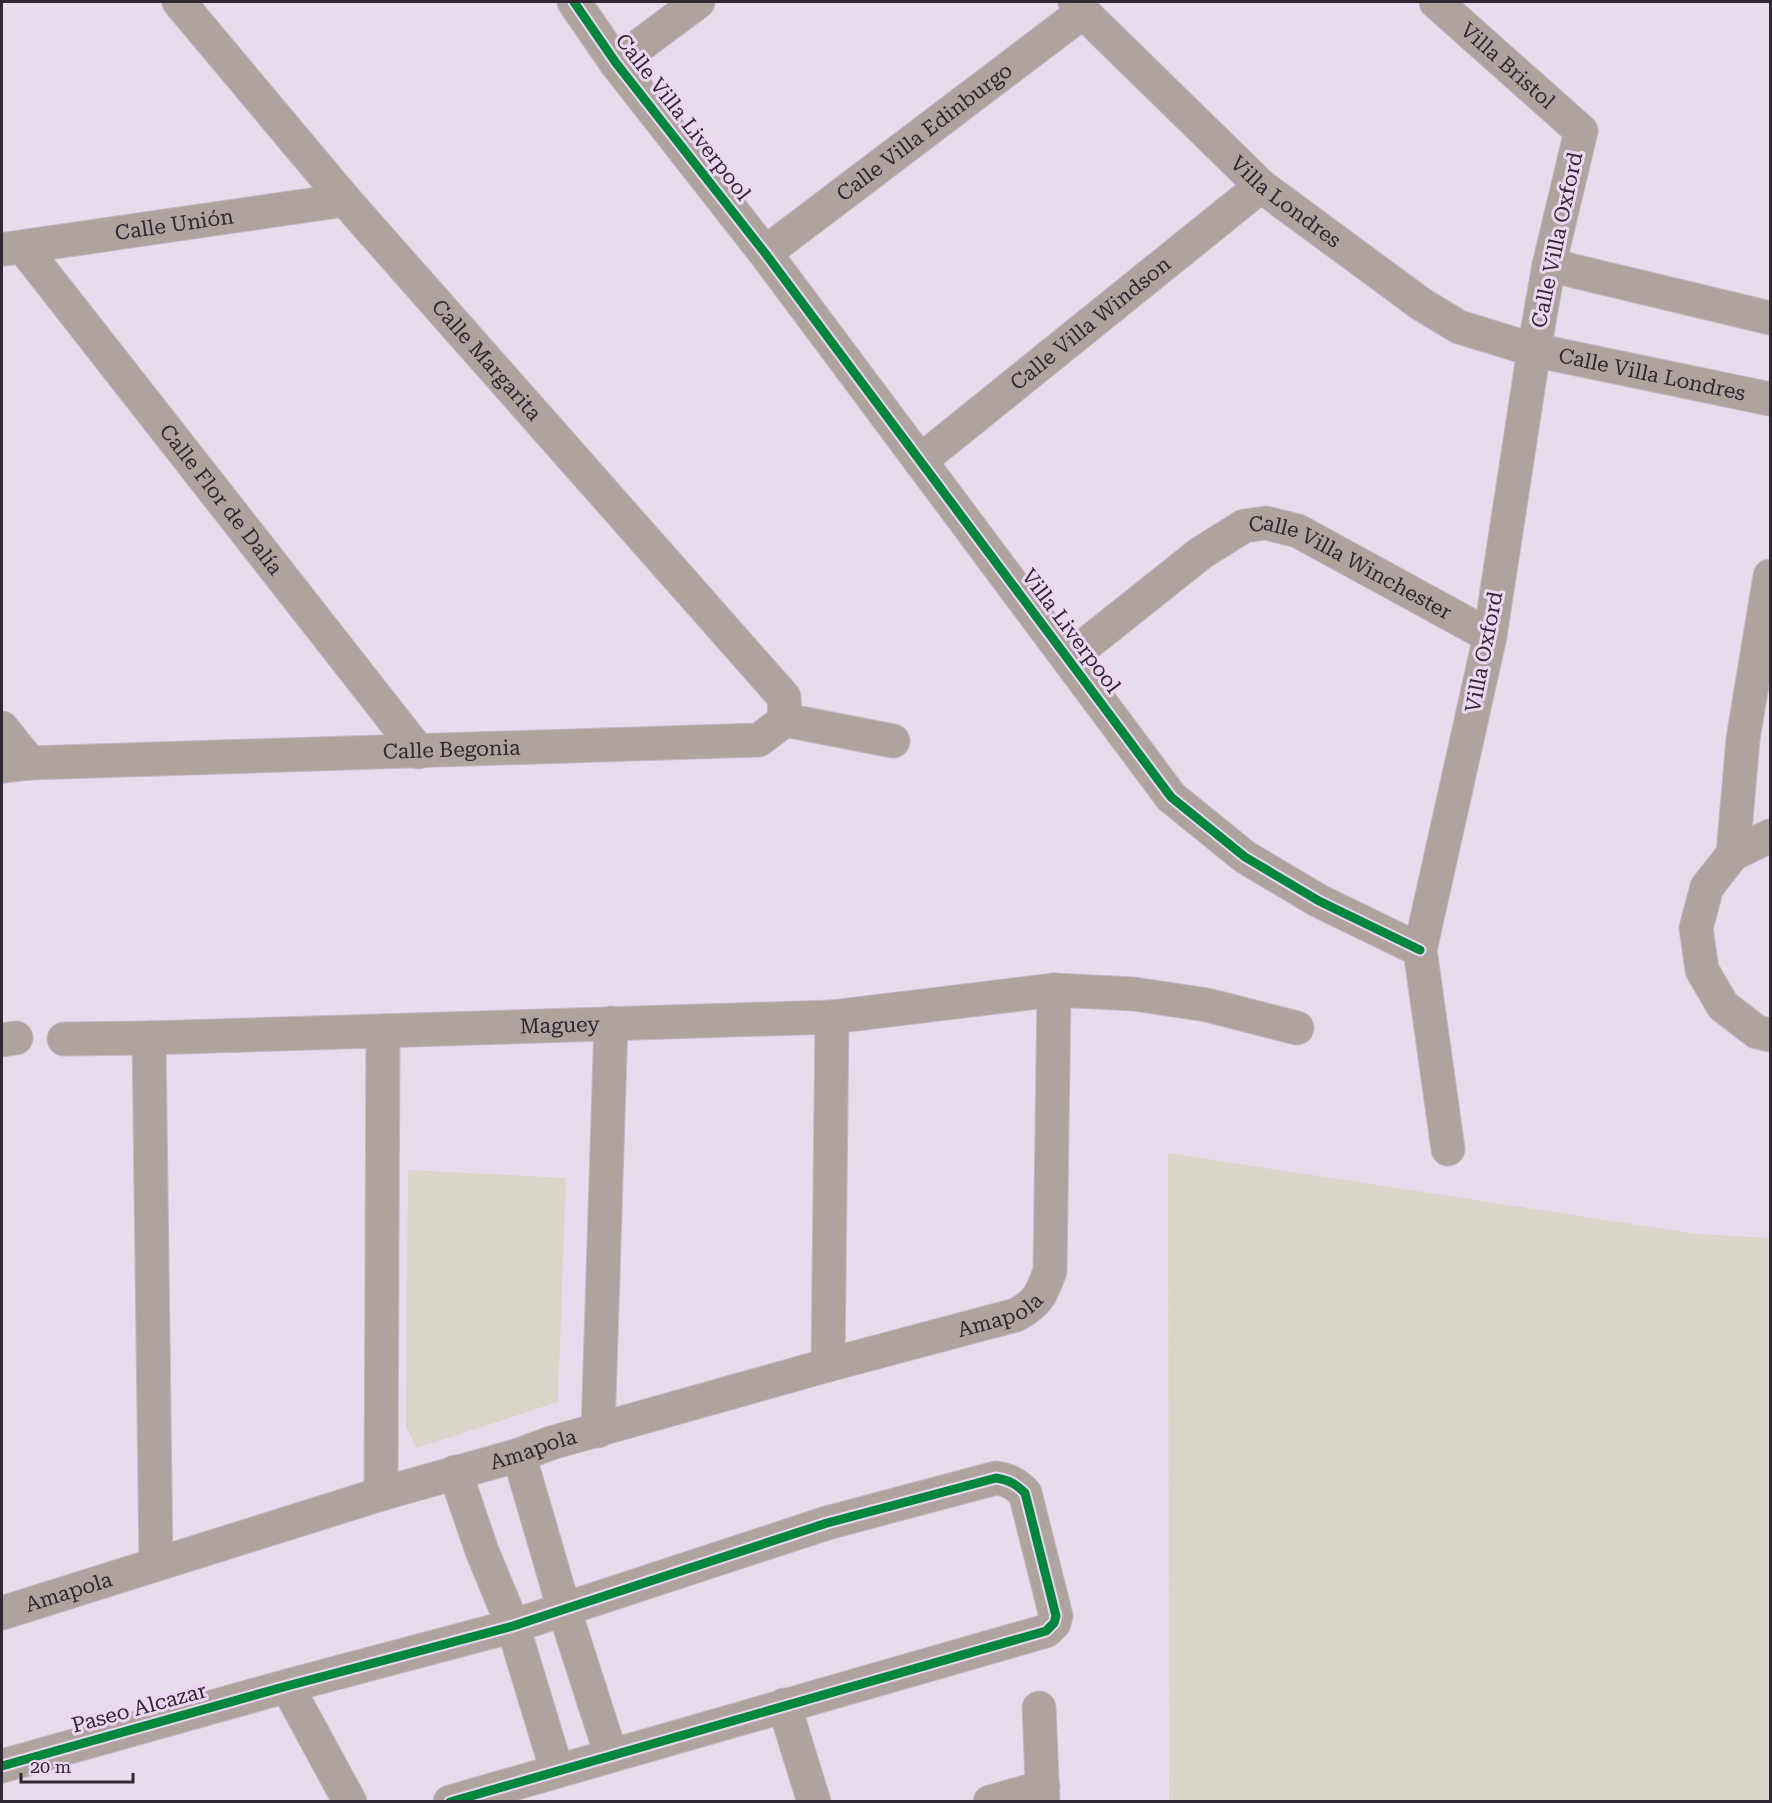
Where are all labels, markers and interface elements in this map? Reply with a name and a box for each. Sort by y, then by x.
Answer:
street label: Villa Bristol [1456,18,1560,114]
street label: Calle Villa Liverpool [610,29,756,206]
street label: Calle Villa Edinburgo [832,58,1017,206]
street label: Calle Villa Oxford [1527,149,1587,330]
street label: Villa Londres [1226,151,1346,253]
street label: Calle Unión [113,204,236,245]
street label: Calle Villa Windson [1006,252,1176,395]
street label: Calle Margarita [427,295,547,426]
street label: Calle Villa Londres [1556,343,1748,406]
street label: Calle Flor de Dalía [155,419,288,580]
street label: Calle Villa Winchester [1247,511,1456,625]
street label: Villa Liverpool [1017,564,1126,698]
street label: Villa Oxford [1461,589,1508,715]
street label: Calle Begonia [382,736,522,764]
street label: Maguey [519,1012,601,1039]
street label: Amapola [955,1288,1048,1342]
street label: Amapola [487,1424,580,1475]
street label: Amapola [22,1567,116,1617]
street label: Paseo Alcazar [69,1678,209,1738]
scale bar [21,1746,134,1784]
text: 20 m [30,1756,71,1777]

